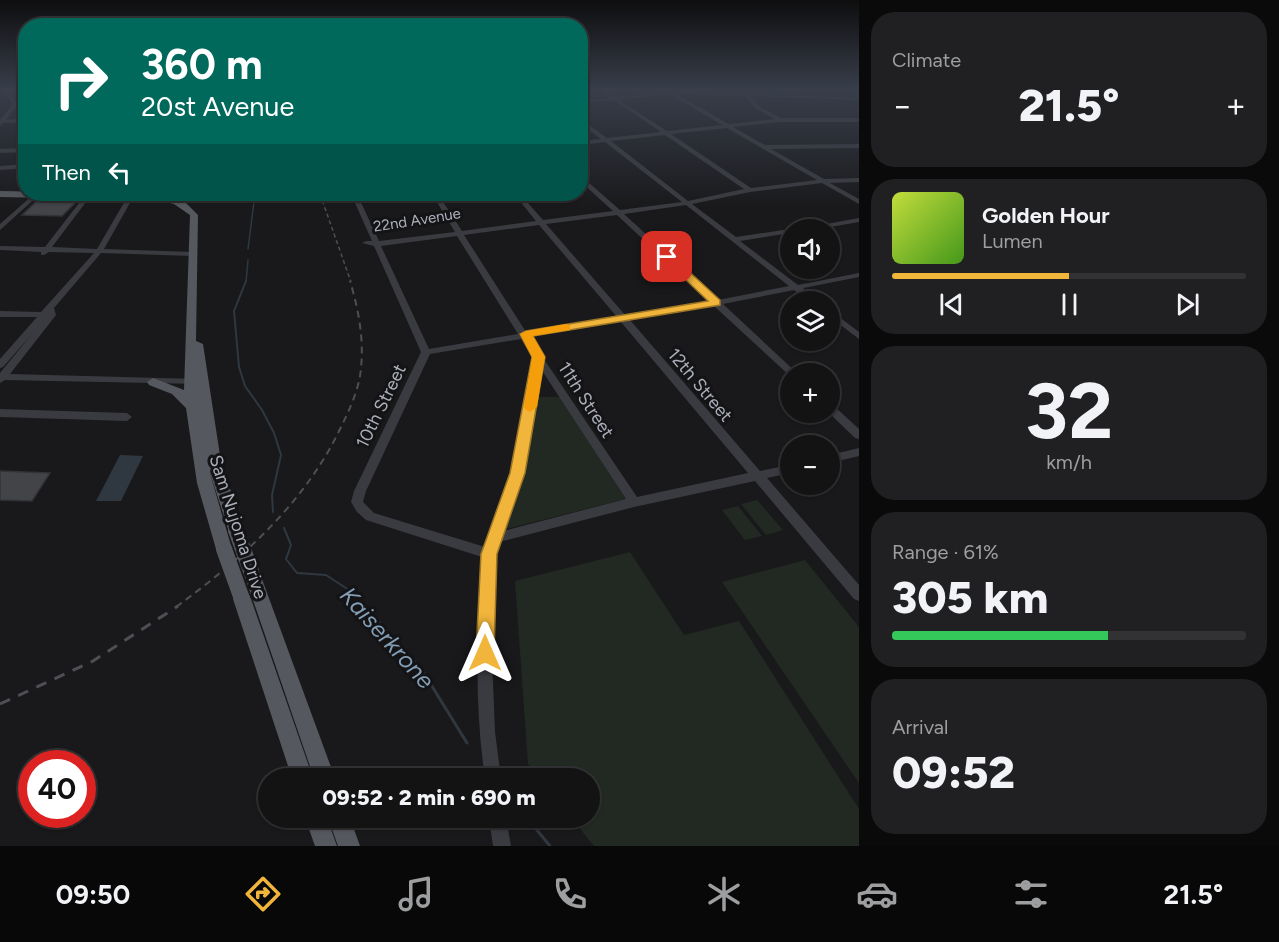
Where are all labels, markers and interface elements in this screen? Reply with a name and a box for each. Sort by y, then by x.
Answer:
text: 360 m [141,39,263,90]
icon: right [42,42,120,120]
text: Climate [892,48,961,72]
text: 21.5° [1018,78,1120,132]
text: − [892,86,913,125]
text: + [1225,86,1246,125]
text: 20st Avenue [141,90,294,123]
icon: left [103,156,136,189]
text: Then [42,159,91,186]
text: Golden Hour [982,202,1110,229]
street label: 22nd Avenue [372,204,462,236]
map controls [780,219,840,495]
button: sound [780,219,840,279]
text: Lumen [982,229,1043,253]
pin [641,231,692,282]
icon: arrive [650,240,683,273]
icon: previous [935,288,968,321]
icon: pause [1053,288,1086,321]
icon: next [1171,288,1204,321]
button: layers [780,291,840,351]
street label: 12th Street [663,344,737,426]
street label: 11th Street [553,358,619,442]
street label: 10th Street [351,360,411,452]
button: + [780,363,840,423]
text: 32 [1025,364,1113,458]
button: − [780,435,840,495]
text: km/h [1046,450,1092,474]
street label: Sam Nujoma Drive [204,452,272,602]
text: Range · 61% [892,540,999,564]
text: 305 km [892,570,1048,624]
water label: Kaiserkrone [334,581,441,695]
position arrow [453,621,517,685]
text: Arrival [892,715,948,739]
text: 09:52 [892,745,1015,799]
speed limit sign: 40 [18,750,96,828]
text: 09:52 · 2 min · 690 m [322,784,536,811]
icon: directions [242,873,284,915]
icon: music [395,873,437,915]
icon: phone [549,873,591,915]
icon: climate [703,873,745,915]
icon: car [856,873,898,915]
icon: filters [1010,873,1052,915]
text: 09:50 [56,878,130,911]
text: 21.5° [1164,878,1223,911]

